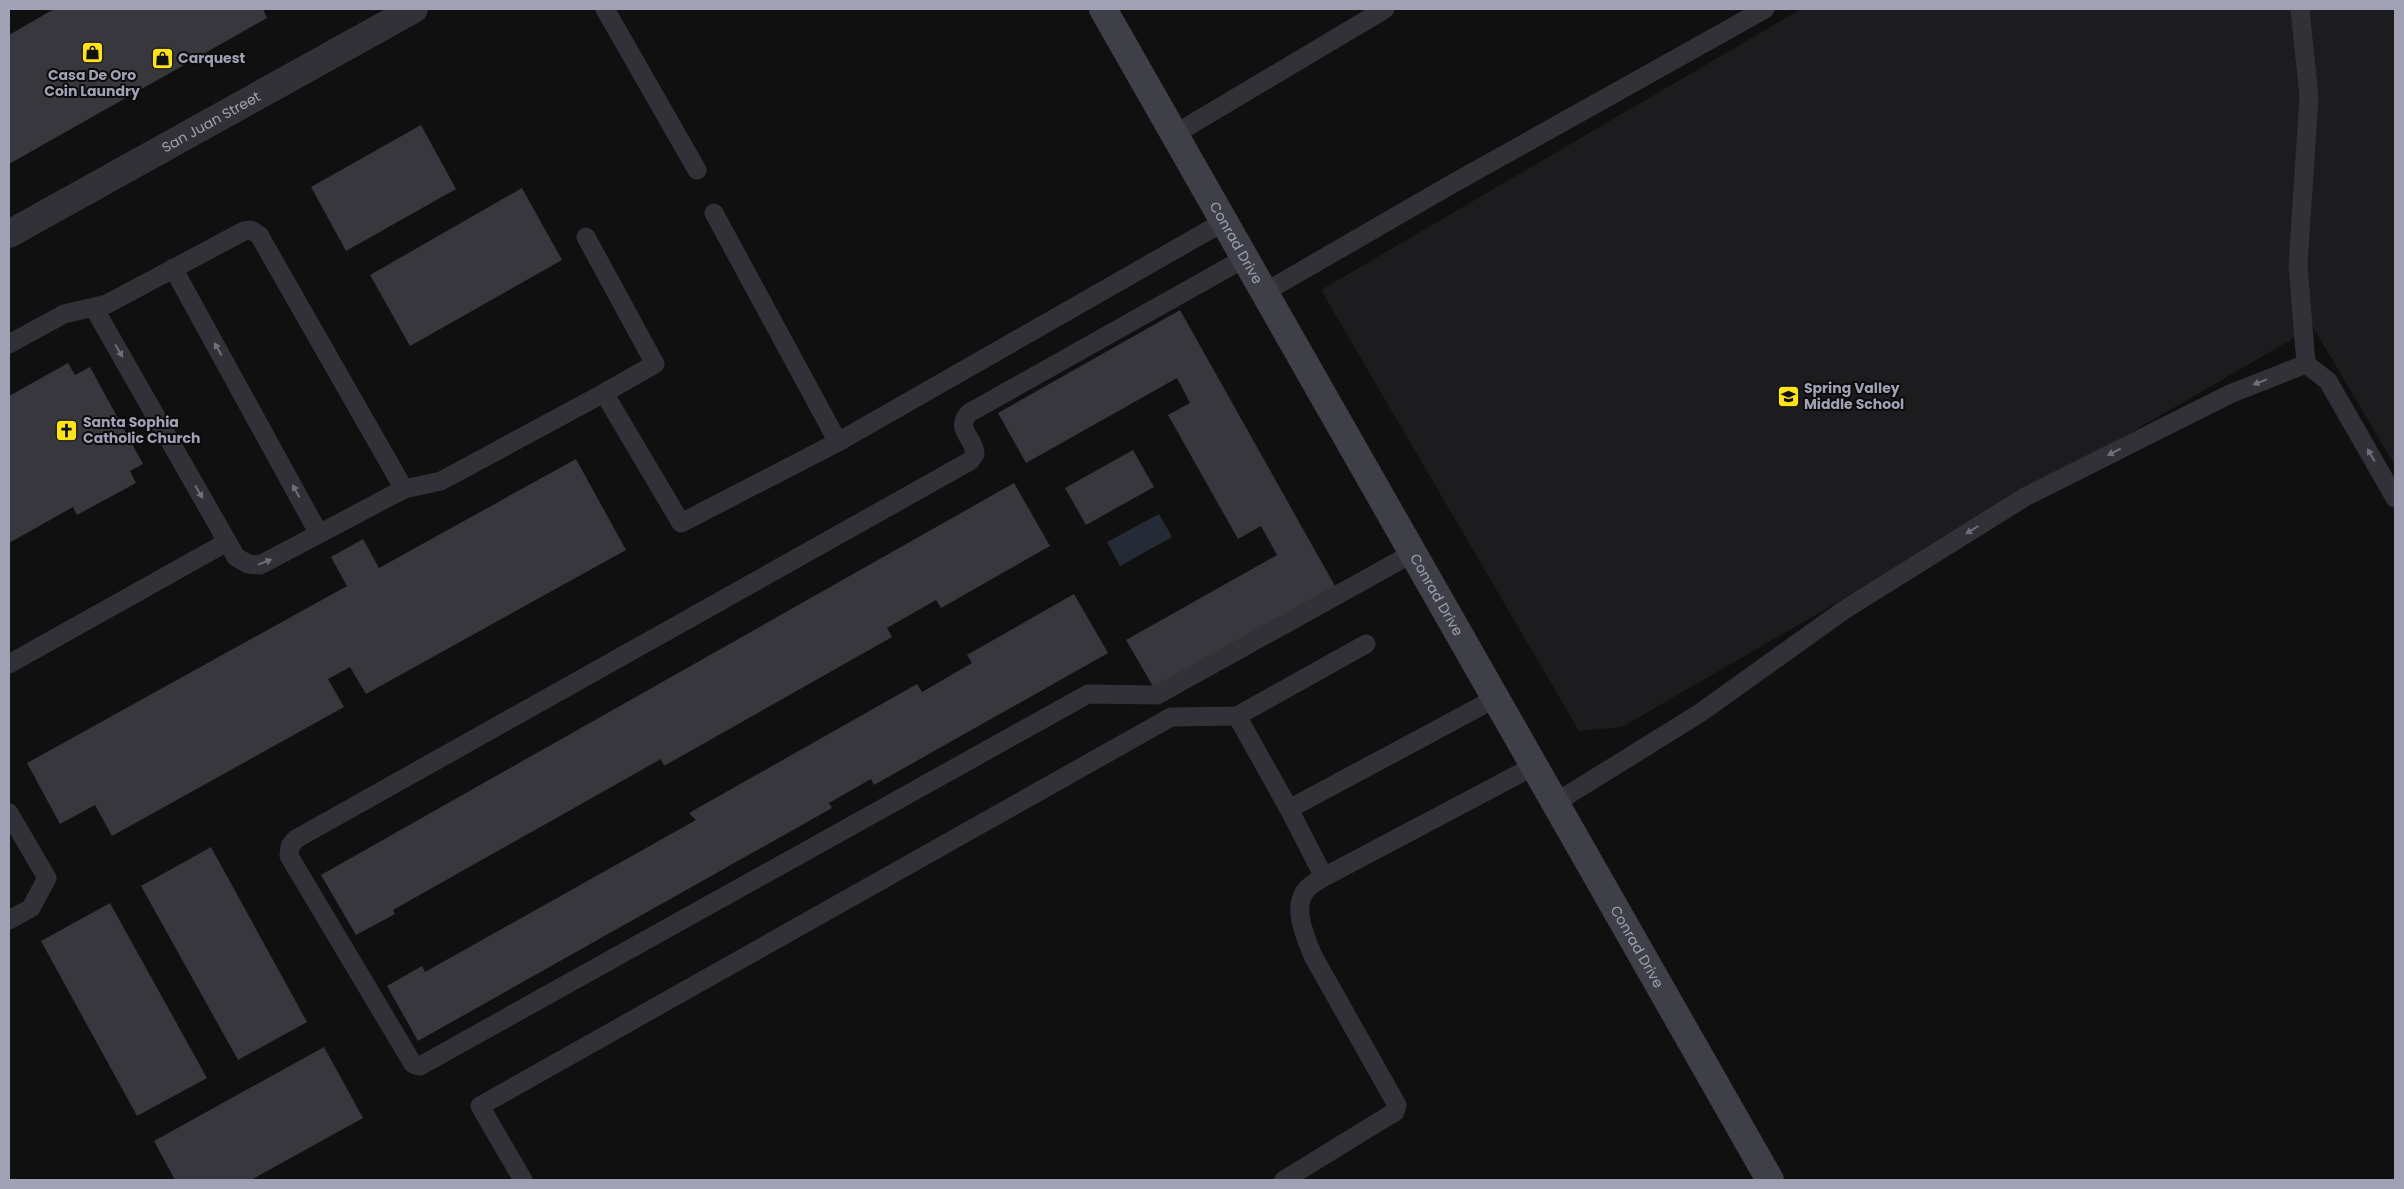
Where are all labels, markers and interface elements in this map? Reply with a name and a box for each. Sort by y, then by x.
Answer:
shop icon: Casa De Oro Coin Laundry [80,40,104,64]
shop icon: Carquest [150,46,174,70]
place label: Carquest [178,48,246,68]
place label: Casa De Oro Coin Laundry [44,65,140,101]
street label: San Juan Street [158,86,264,157]
street label: Conrad Drive [1205,198,1268,288]
one-way arrow [213,342,222,355]
one-way arrow [114,344,123,357]
place label: Spring Valley Middle School [1804,378,1904,414]
one-way arrow [2252,378,2267,386]
school or university icon: Spring Valley Middle School [1776,384,1800,408]
place label: Santa Sophia Catholic Church [83,412,200,448]
church icon: Santa Sophia Catholic Church [55,418,79,442]
one-way arrow [2107,448,2121,456]
one-way arrow [2366,449,2375,462]
one-way arrow [292,484,300,498]
one-way arrow [194,485,203,499]
one-way arrow [1965,525,1978,535]
street label: Conrad Drive [1405,550,1468,640]
one-way arrow [258,558,273,566]
street label: Conrad Drive [1606,902,1669,992]

